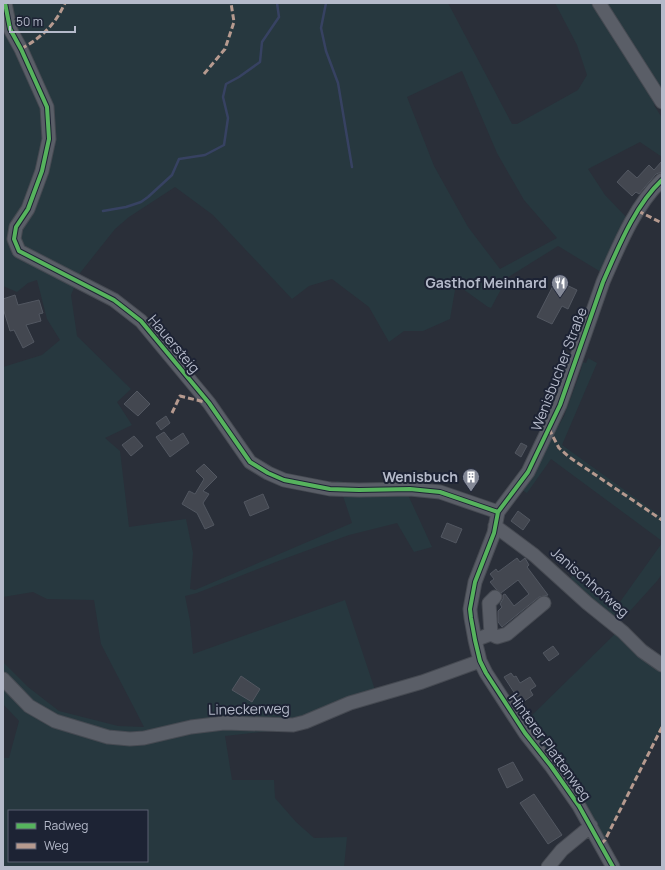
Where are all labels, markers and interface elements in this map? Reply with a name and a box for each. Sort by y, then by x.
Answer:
scale bar [10,8,75,34]
text: 50 m [16,13,43,30]
place label: Gasthof Meinhard [426,273,547,292]
restaurant icon: Gasthof Meinhard [550,273,570,298]
street label: Wenisbucher Straße [526,304,591,433]
street label: Hauersteig [144,310,204,377]
place label: Wenisbuch [383,467,458,486]
building icon: Wenisbuch [461,467,481,492]
street label: Janischhofweg [547,542,633,621]
street label: Hinterer Plattenweg [505,689,596,804]
street label: Lineckerweg [208,698,290,719]
legend [8,810,148,862]
text: Radweg [44,817,88,834]
text: Weg [44,837,69,854]

